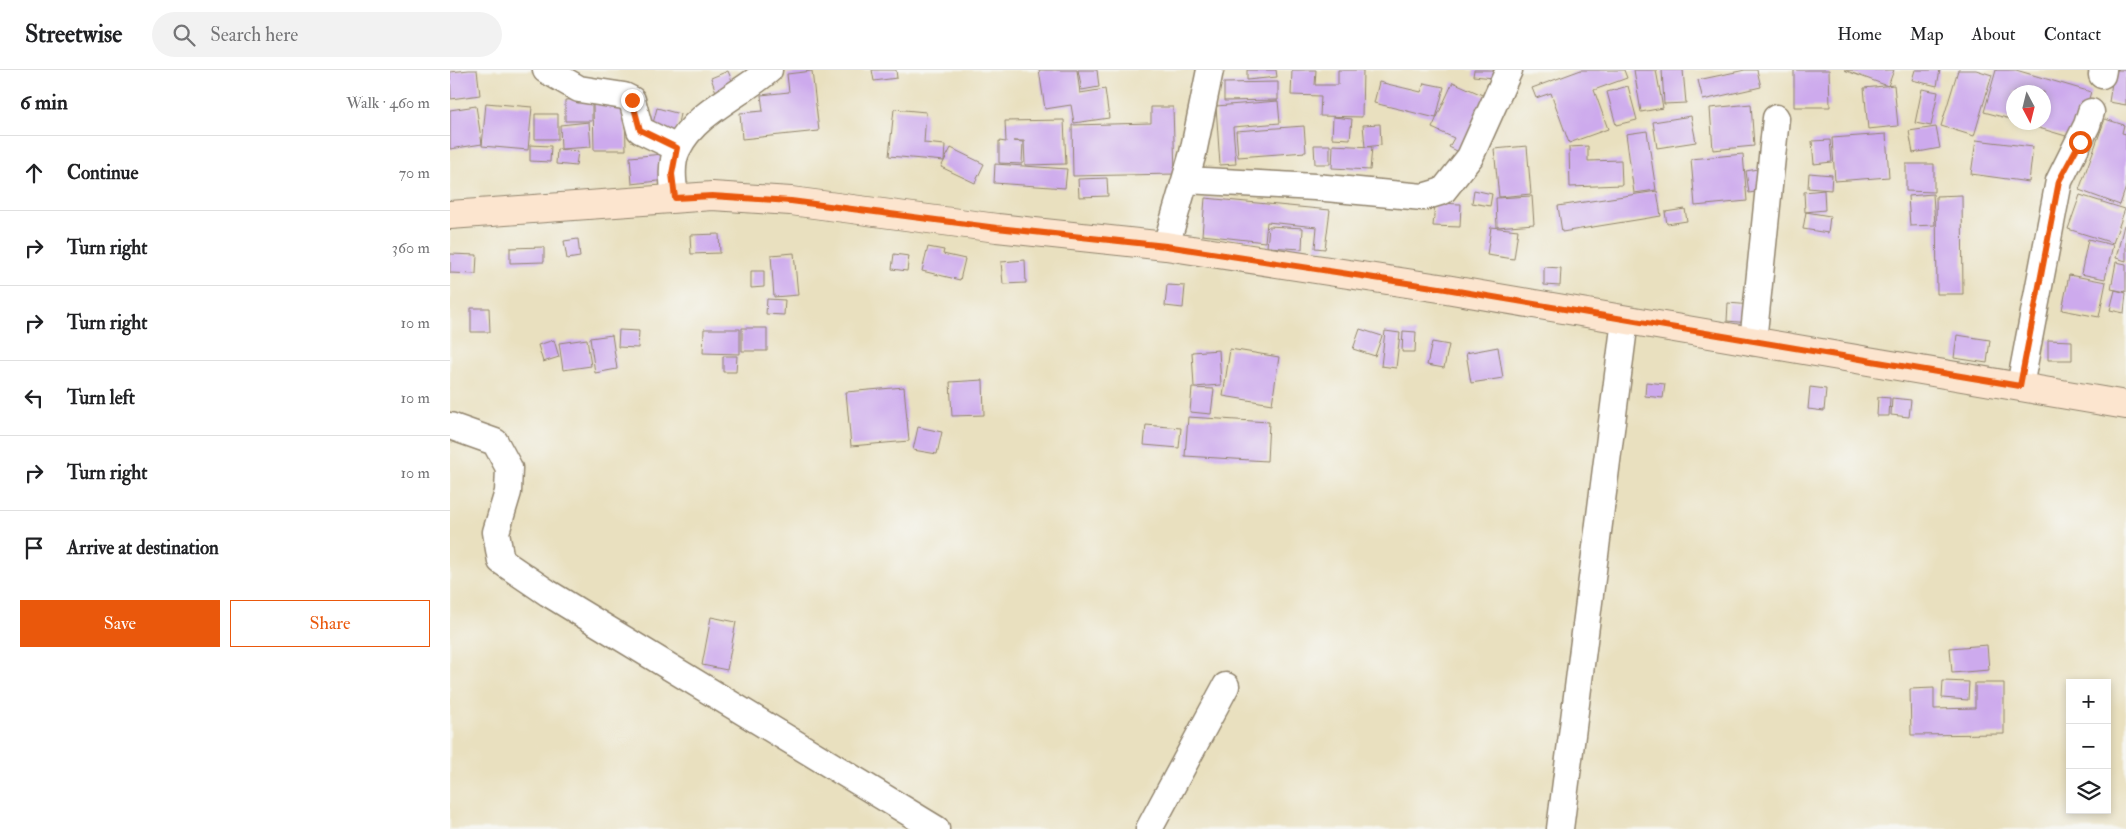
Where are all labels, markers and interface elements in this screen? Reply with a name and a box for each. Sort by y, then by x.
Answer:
search box [152,12,502,57]
text: Streetwise [25,19,122,50]
icon: search [170,21,198,49]
text: Search here [210,23,298,47]
text: Home [1837,23,1882,46]
text: Map [1910,23,1944,46]
text: About [1972,23,2016,46]
text: Contact [2044,23,2101,46]
north arrow [2006,85,2051,130]
text: 6 min [20,89,68,116]
route end [621,89,644,112]
text: Walk · 460 m [346,93,430,113]
route start [2069,131,2092,154]
icon: ahead [20,159,48,187]
text: Continue [67,161,138,185]
text: 70 m [399,163,430,183]
icon: right [20,234,48,262]
text: Turn right [67,236,147,260]
text: 360 m [392,238,430,258]
icon: right [20,309,48,337]
text: Turn right [67,311,147,335]
text: 10 m [400,313,430,333]
icon: left [20,384,48,412]
text: Turn left [67,386,135,410]
text: 10 m [400,388,430,408]
icon: right [20,459,48,487]
text: Turn right [67,461,147,485]
text: 10 m [400,463,430,483]
icon: arrive [20,534,48,562]
text: Arrive at destination [67,536,219,560]
button: Save [20,600,220,647]
button: Share [230,600,430,647]
map controls [2066,679,2111,814]
button: + [2066,679,2111,724]
button: − [2066,724,2111,769]
button: layers [2066,769,2111,814]

